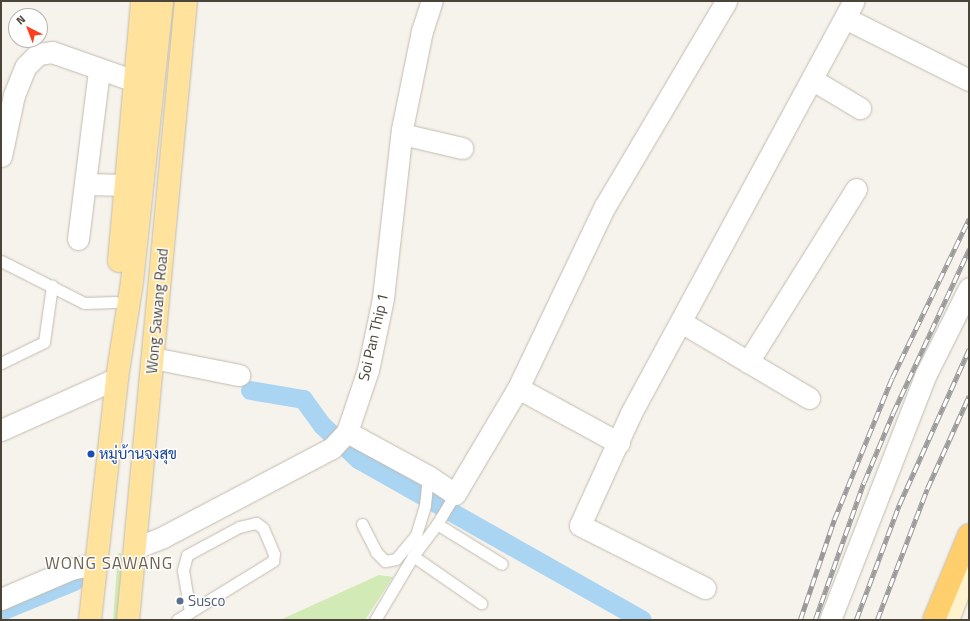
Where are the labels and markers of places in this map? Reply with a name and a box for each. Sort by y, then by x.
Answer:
place label: หมู่บ้านจงสุข [99,445,177,463]
marker: หมู่บ้านจงสุข [86,449,96,459]
place label: Susco [188,592,225,610]
marker: Susco [175,596,185,606]

